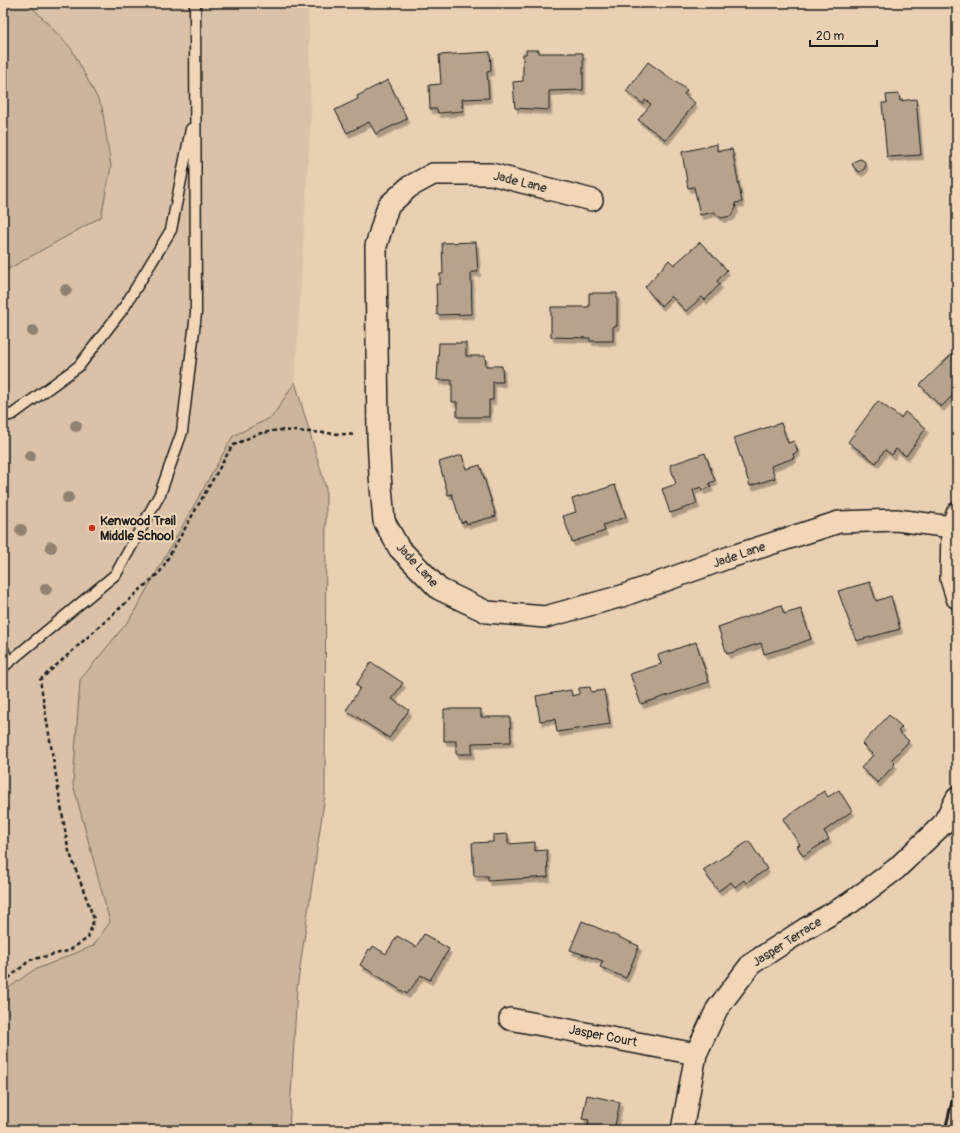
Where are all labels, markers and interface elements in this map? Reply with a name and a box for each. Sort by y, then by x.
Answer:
scale bar [810,22,877,48]
text: 20 m [816,29,845,44]
street label: Jade Lane [491,168,549,197]
place label: Kenwood Trail Middle School [100,513,176,544]
marker: Kenwood Trail Middle School [87,523,97,533]
street label: Jade Lane [711,538,768,571]
street label: Jade Lane [392,540,442,591]
street label: Jasper Terrace [749,913,825,970]
street label: Jasper Court [567,1022,639,1051]

